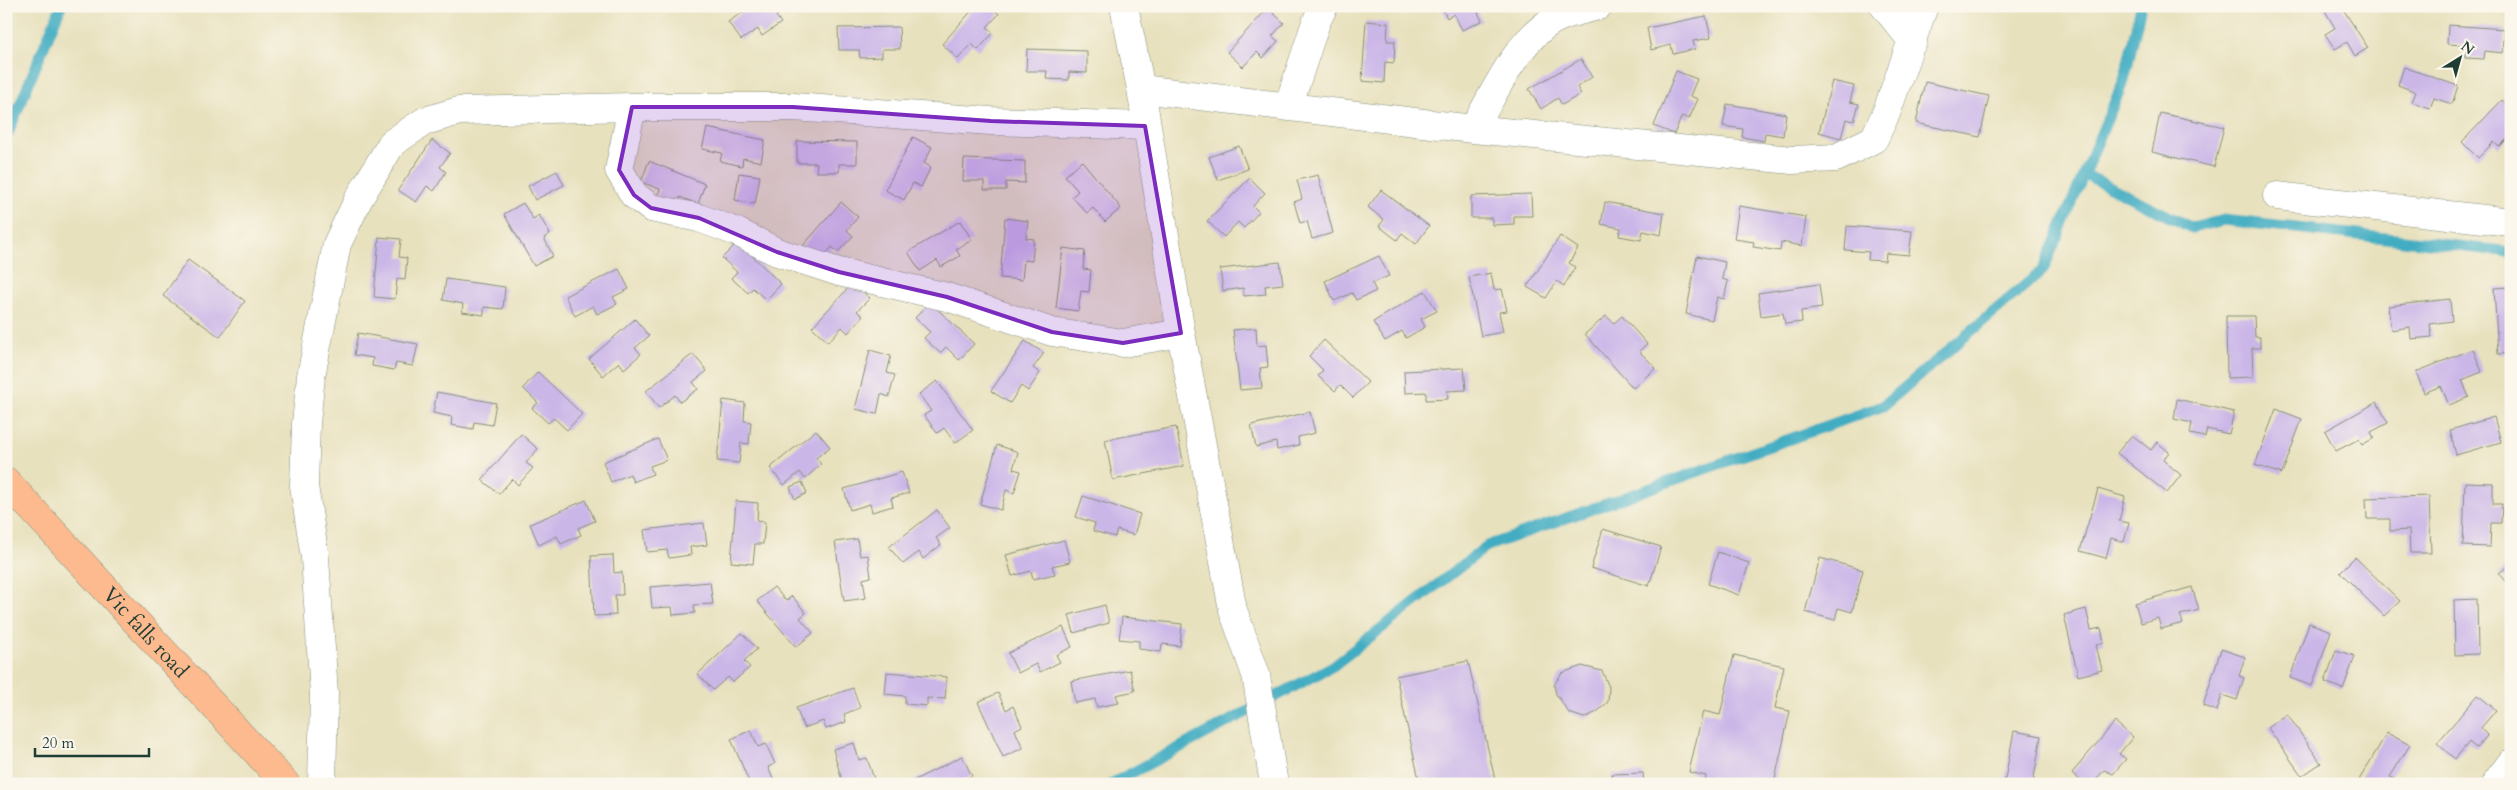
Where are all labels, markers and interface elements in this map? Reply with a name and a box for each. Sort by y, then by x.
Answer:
north arrow [2434,32,2484,82]
text: N [2457,37,2478,59]
street label: Vic falls road [96,581,195,685]
scale bar [35,725,149,757]
text: 20 m [42,733,74,753]

